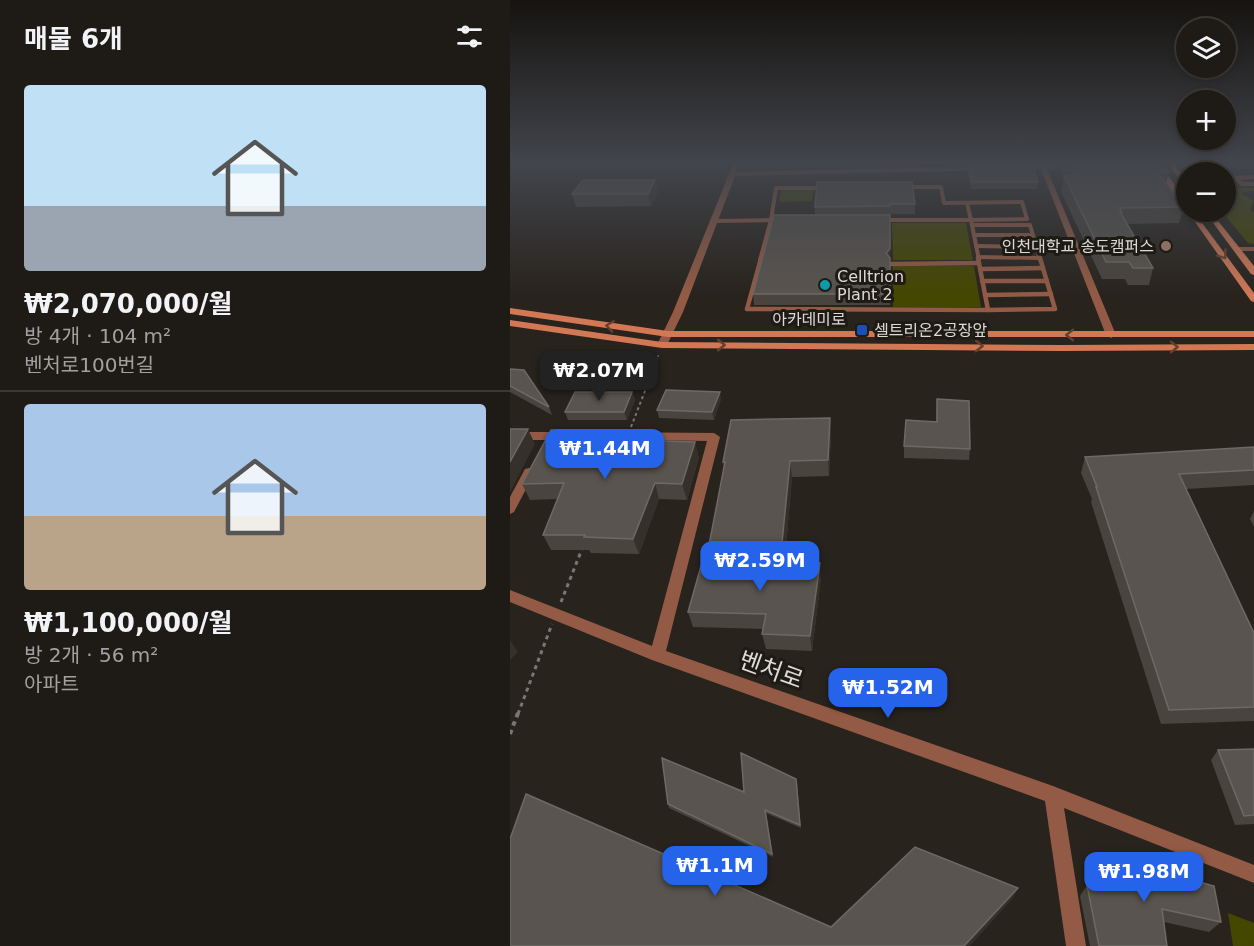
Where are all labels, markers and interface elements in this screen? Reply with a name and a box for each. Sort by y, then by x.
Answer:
map controls [1176,18,1236,222]
button: layers [1176,18,1236,78]
icon: filters [453,20,486,53]
text: 매물 6개 [24,24,123,54]
button: + [1176,90,1236,150]
icon: home [201,124,309,232]
button: − [1176,162,1236,222]
place label: 인천대학교 송도캠퍼스 [1002,237,1154,256]
marker: 인천대학교 송도캠퍼스 [1159,239,1173,253]
one-way arrow [1215,249,1226,260]
place label: Celltrion Plant 2 [837,267,904,304]
marker: Celltrion Plant 2 [818,278,832,292]
text: ₩2,070,000/월 [24,289,233,319]
street label: 아카데미로 [772,310,846,329]
one-way arrow [605,320,614,332]
place label: 셀트리온2공장앞 [874,321,987,340]
marker: 셀트리온2공장앞 [855,323,869,337]
text: 방 4개 · 104 m² [24,324,171,348]
one-way arrow [1065,329,1074,341]
one-way arrow [716,339,725,351]
one-way arrow [974,340,983,352]
one-way arrow [1169,341,1178,353]
pin: ₩2.07M [550,351,648,402]
text: 벤처로100번길 [24,353,154,377]
text: ₩2.07M [553,358,645,382]
pin: ₩1.44M [556,429,654,480]
text: ₩1.44M [559,436,651,460]
icon: home [201,443,309,551]
pin: ₩2.59M [711,541,809,592]
text: ₩2.59M [714,548,806,572]
text: ₩1,100,000/월 [24,608,233,638]
text: 방 2개 · 56 m² [24,643,158,667]
street label: 벤처로 [735,646,807,694]
pin: ₩1.52M [839,668,937,719]
text: 아파트 [24,672,79,696]
text: ₩1.52M [842,675,934,699]
pin: ₩1.1M [673,846,757,897]
pin: ₩1.98M [1095,852,1193,903]
text: ₩1.1M [676,853,754,877]
text: ₩1.98M [1098,859,1190,883]

